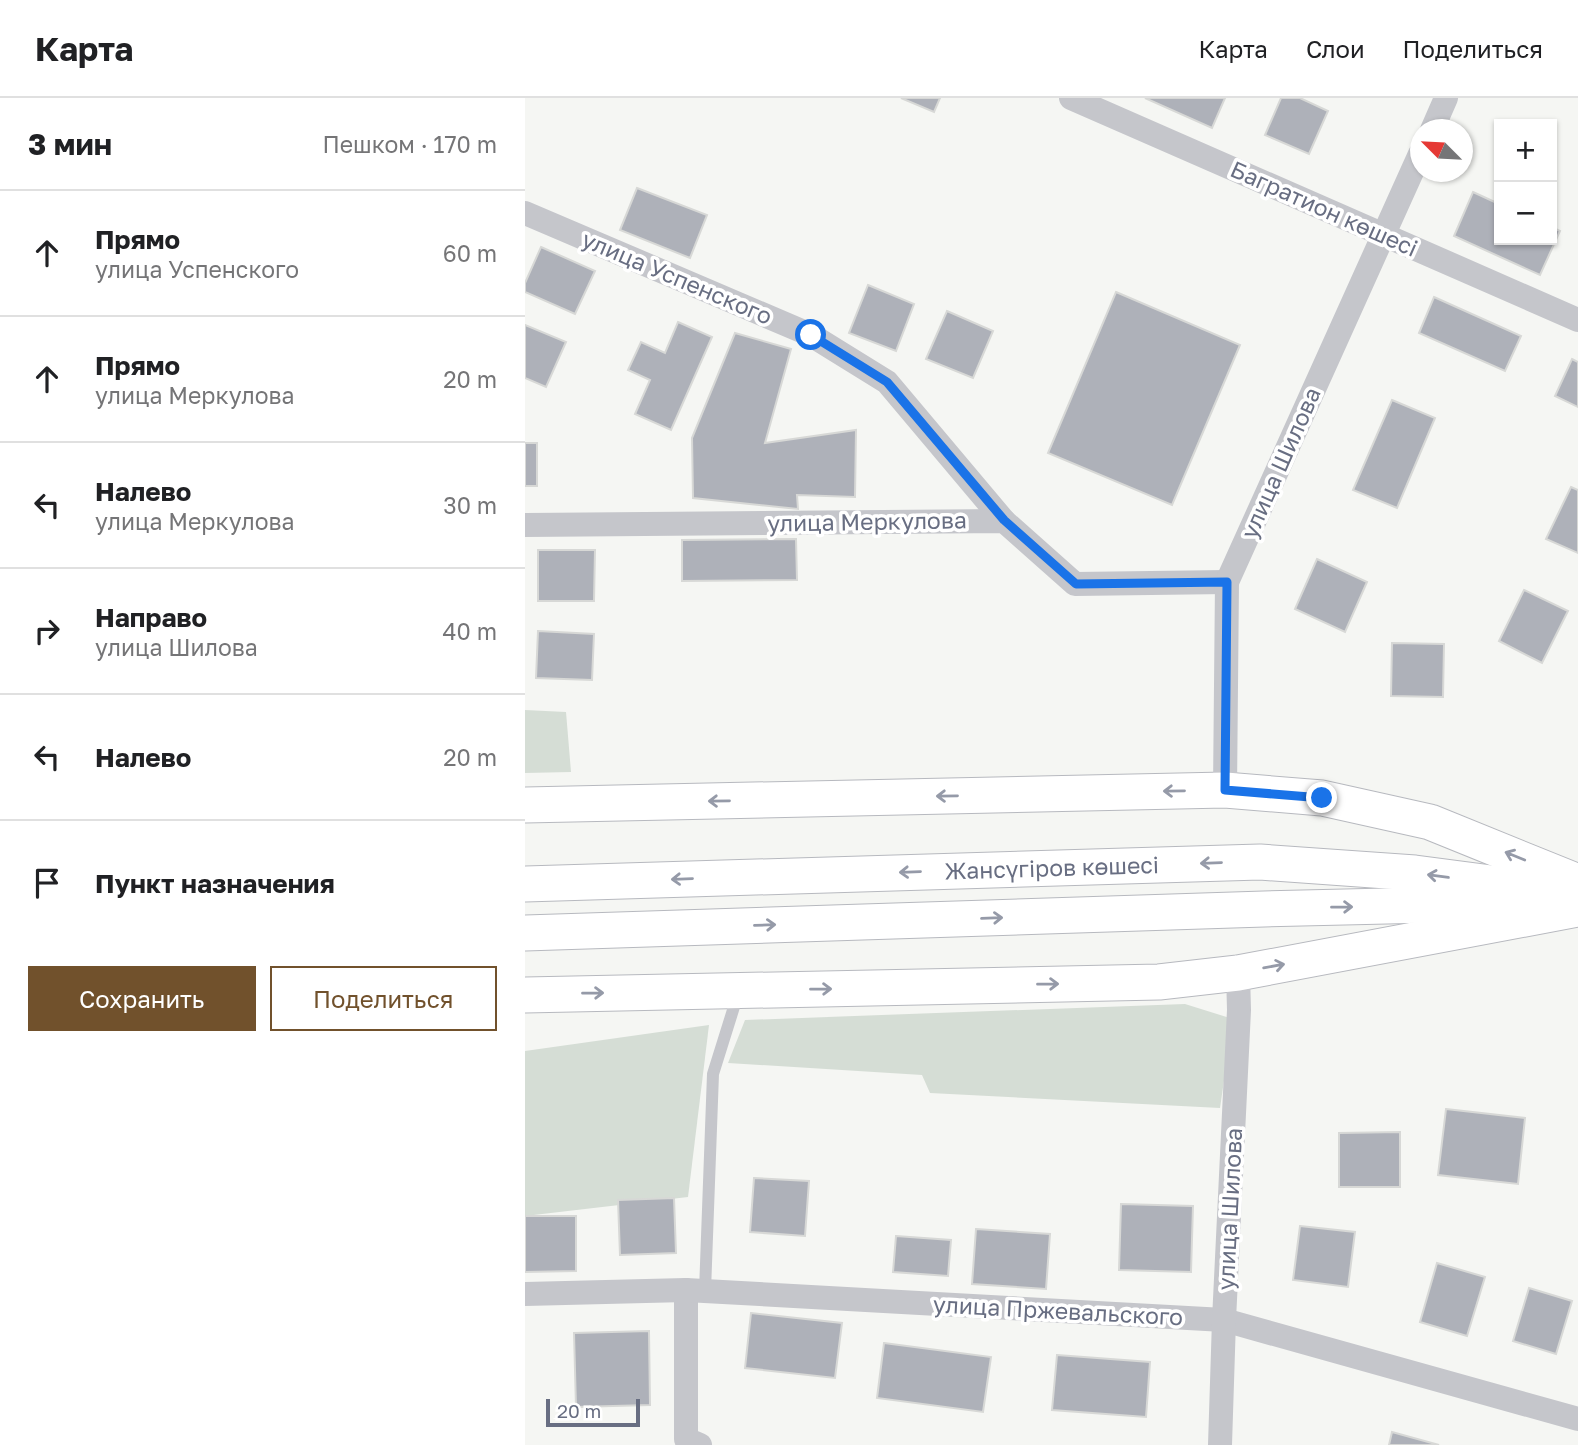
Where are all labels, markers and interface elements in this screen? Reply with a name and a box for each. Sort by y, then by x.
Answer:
text: Карта [35,29,134,68]
text: Карта [1198,34,1268,63]
text: Слои [1306,34,1365,63]
text: Поделиться [1403,34,1543,63]
north arrow [1410,119,1473,182]
map controls [1494,119,1557,245]
button: + [1494,119,1557,182]
text: 3 мин [28,126,112,162]
text: Пешком · 170 m [323,130,497,158]
street label: Багратион көшесі [1226,154,1422,262]
button: − [1494,182,1557,245]
text: Прямо [95,224,180,255]
street label: улица Успенского [578,224,777,330]
icon: ahead [28,234,66,272]
text: 60 m [443,239,497,267]
text: улица Успенского [95,255,299,283]
route start [795,319,826,350]
text: Прямо [95,350,180,381]
icon: ahead [28,360,66,398]
text: 20 m [443,365,497,393]
text: улица Меркулова [95,381,295,409]
street label: улица Шилова [1234,383,1326,543]
text: Налево [95,476,191,507]
icon: left [28,486,66,524]
text: 30 m [443,491,497,519]
street label: улица Меркулова [767,505,967,537]
text: улица Меркулова [95,507,295,535]
text: Направо [95,602,207,633]
icon: right [28,612,66,650]
text: 40 m [443,617,497,645]
text: улица Шилова [95,633,258,661]
icon: left [28,738,66,776]
text: Налево [95,742,191,773]
text: 20 m [443,743,497,771]
route end [1306,782,1337,813]
one-way arrow [1163,784,1186,798]
one-way arrow [936,789,959,803]
one-way arrow [708,794,731,808]
one-way arrow [1504,849,1526,862]
street label: Жансүгіров көшесі [944,850,1159,884]
one-way arrow [1199,856,1222,870]
icon: arrive [28,864,66,902]
one-way arrow [899,866,922,879]
text: Пункт назначения [95,868,335,899]
one-way arrow [1427,869,1449,882]
one-way arrow [671,872,694,886]
one-way arrow [1330,901,1353,914]
one-way arrow [980,911,1003,924]
one-way arrow [753,919,776,932]
one-way arrow [1263,959,1285,972]
button: Сохранить [28,966,256,1031]
button: Поделиться [270,966,497,1031]
one-way arrow [1036,978,1059,991]
one-way arrow [809,982,832,995]
one-way arrow [581,986,604,1000]
street label: улица Шилова [1211,1127,1247,1291]
street label: улица Пржевальского [932,1289,1184,1331]
scale bar [546,1396,641,1428]
text: 20 m [557,1399,601,1422]

